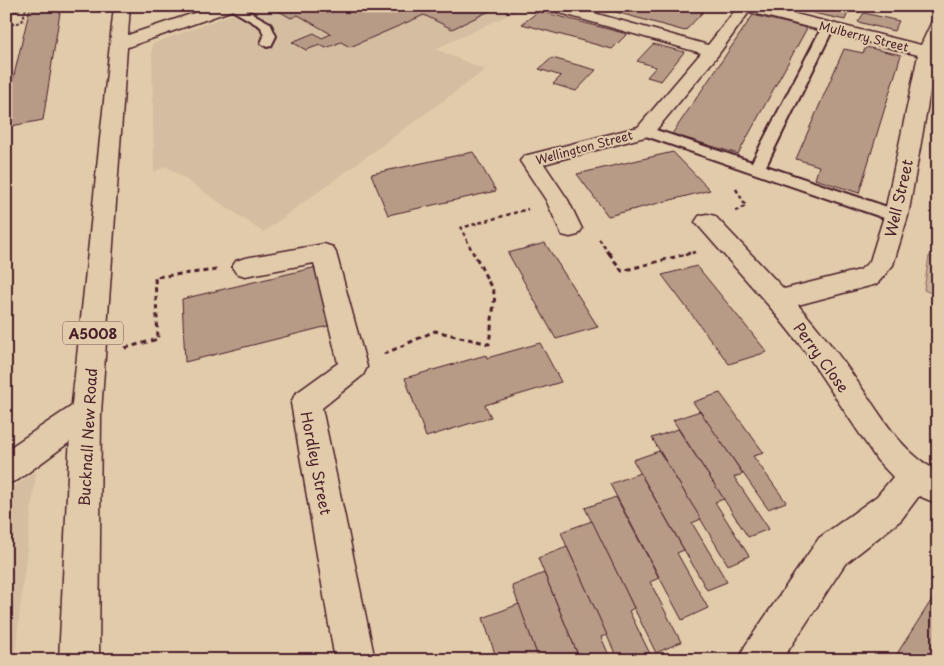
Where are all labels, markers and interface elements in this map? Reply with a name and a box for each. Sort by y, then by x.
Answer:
street label: Mulberry Street [817,16,911,56]
street label: Wellington Street [534,125,635,169]
street label: Well Street [878,157,918,239]
street label: Perry Close [789,317,855,397]
road number: A5008 [63,322,123,344]
street label: Bucknall New Road [72,367,102,507]
street label: Hordley Street [296,409,338,517]

